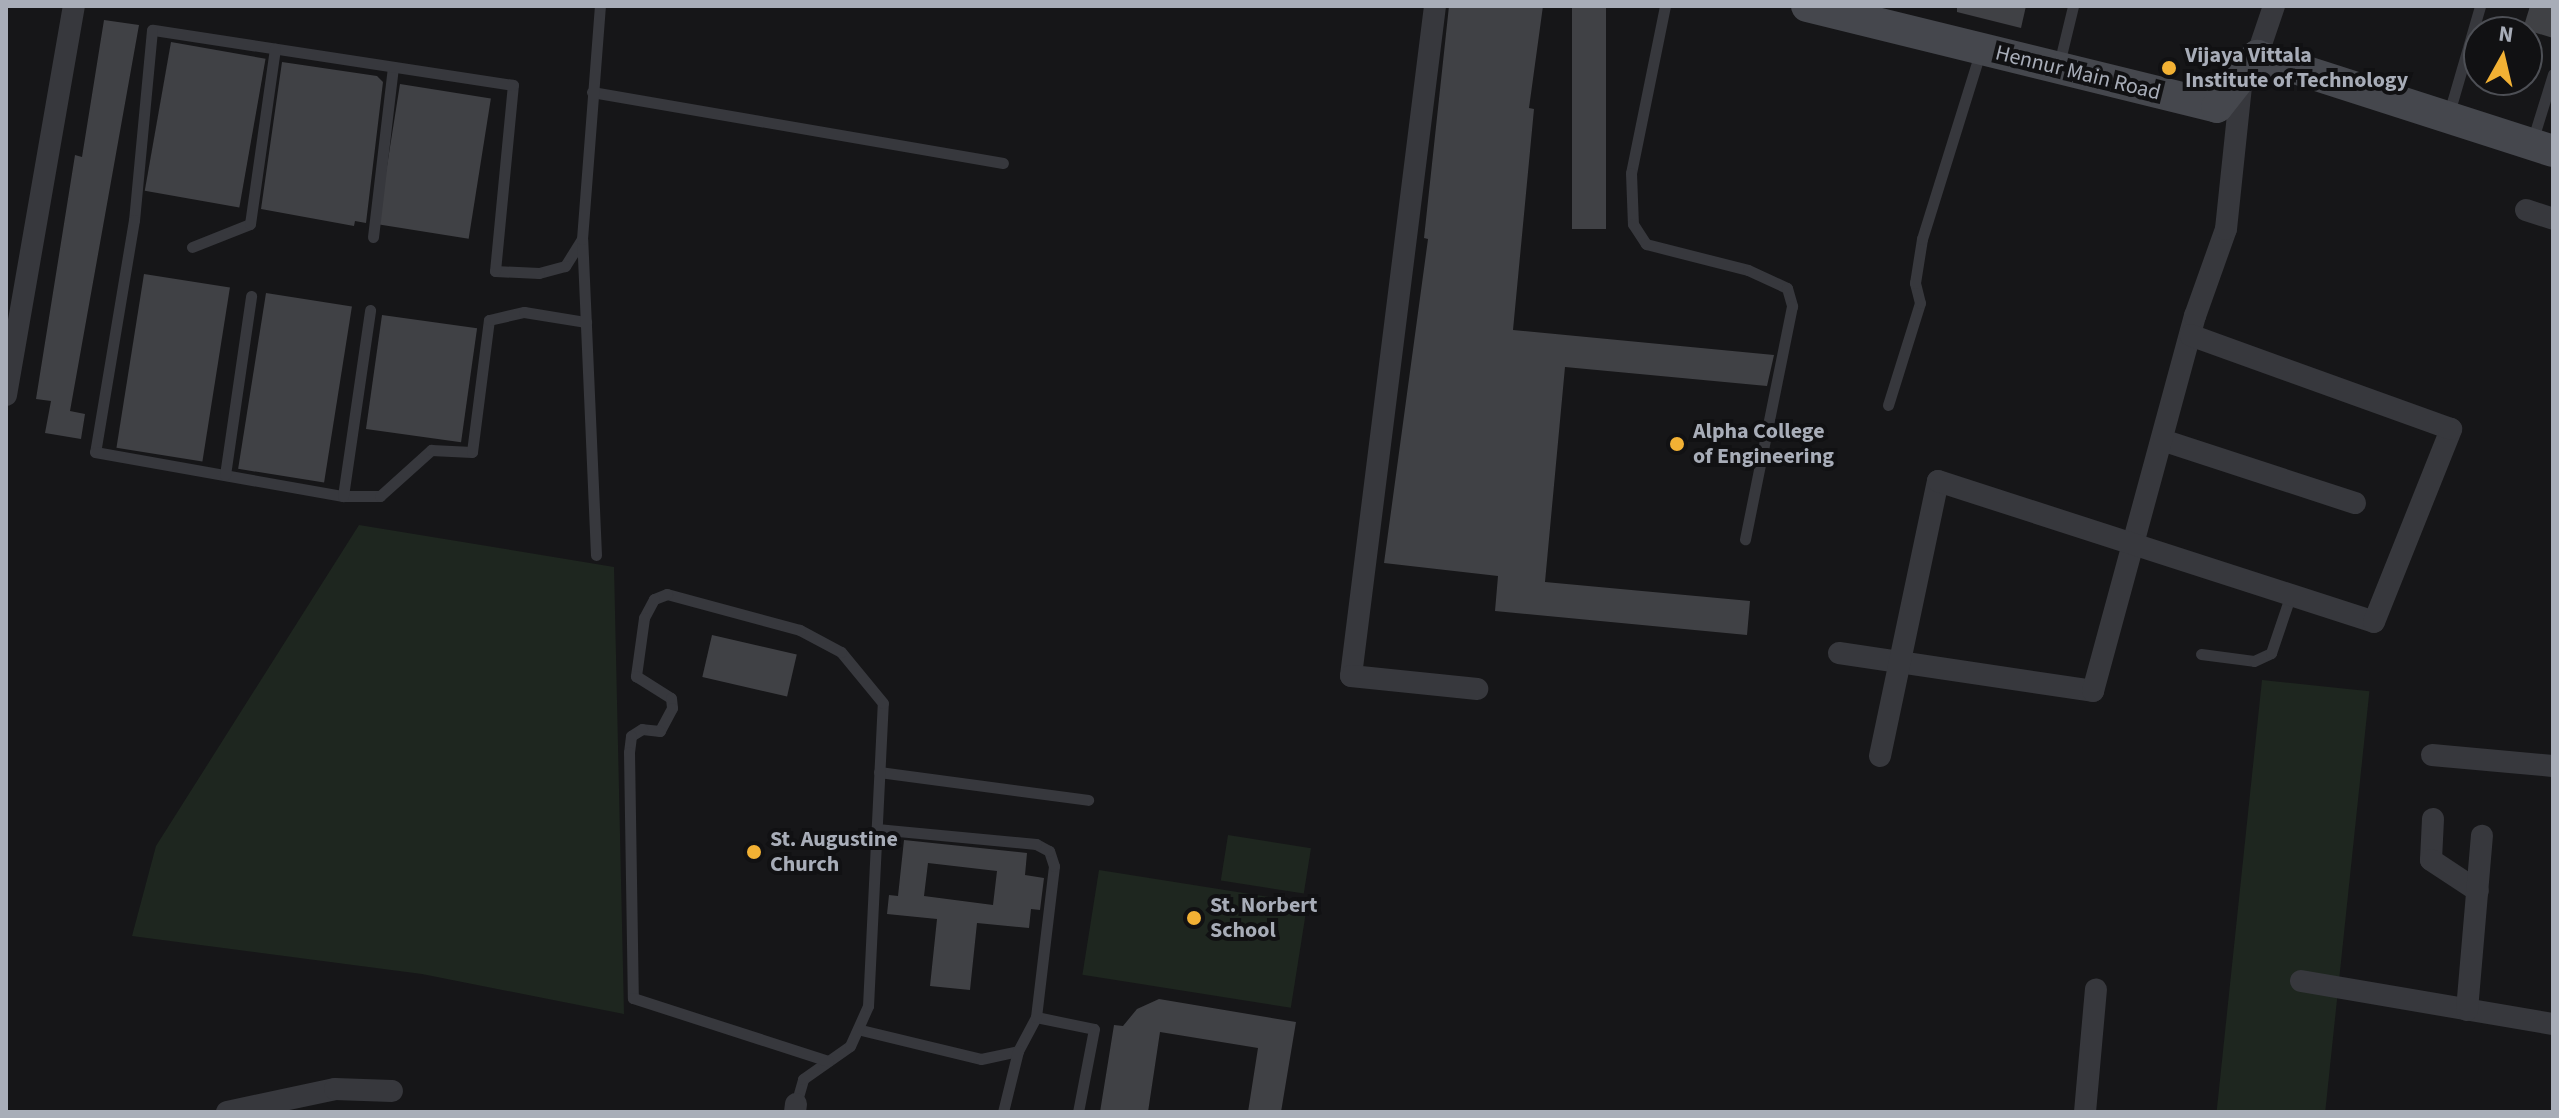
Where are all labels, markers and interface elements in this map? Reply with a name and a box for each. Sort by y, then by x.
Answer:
north arrow [2463,16,2543,96]
text: N [2497,17,2516,51]
street label: Hennur Main Road [1993,40,2163,106]
place label: Vijaya Vittala Institute of Technology [2185,42,2408,94]
marker: Vijaya Vittala Institute of Technology [2160,59,2178,77]
place label: Alpha College of Engineering [1693,418,1834,470]
marker: Alpha College of Engineering [1668,435,1686,453]
place label: St. Augustine Church [770,826,898,878]
marker: St. Augustine Church [745,843,763,861]
place label: St. Norbert School [1210,892,1318,944]
marker: St. Norbert School [1185,909,1203,927]

